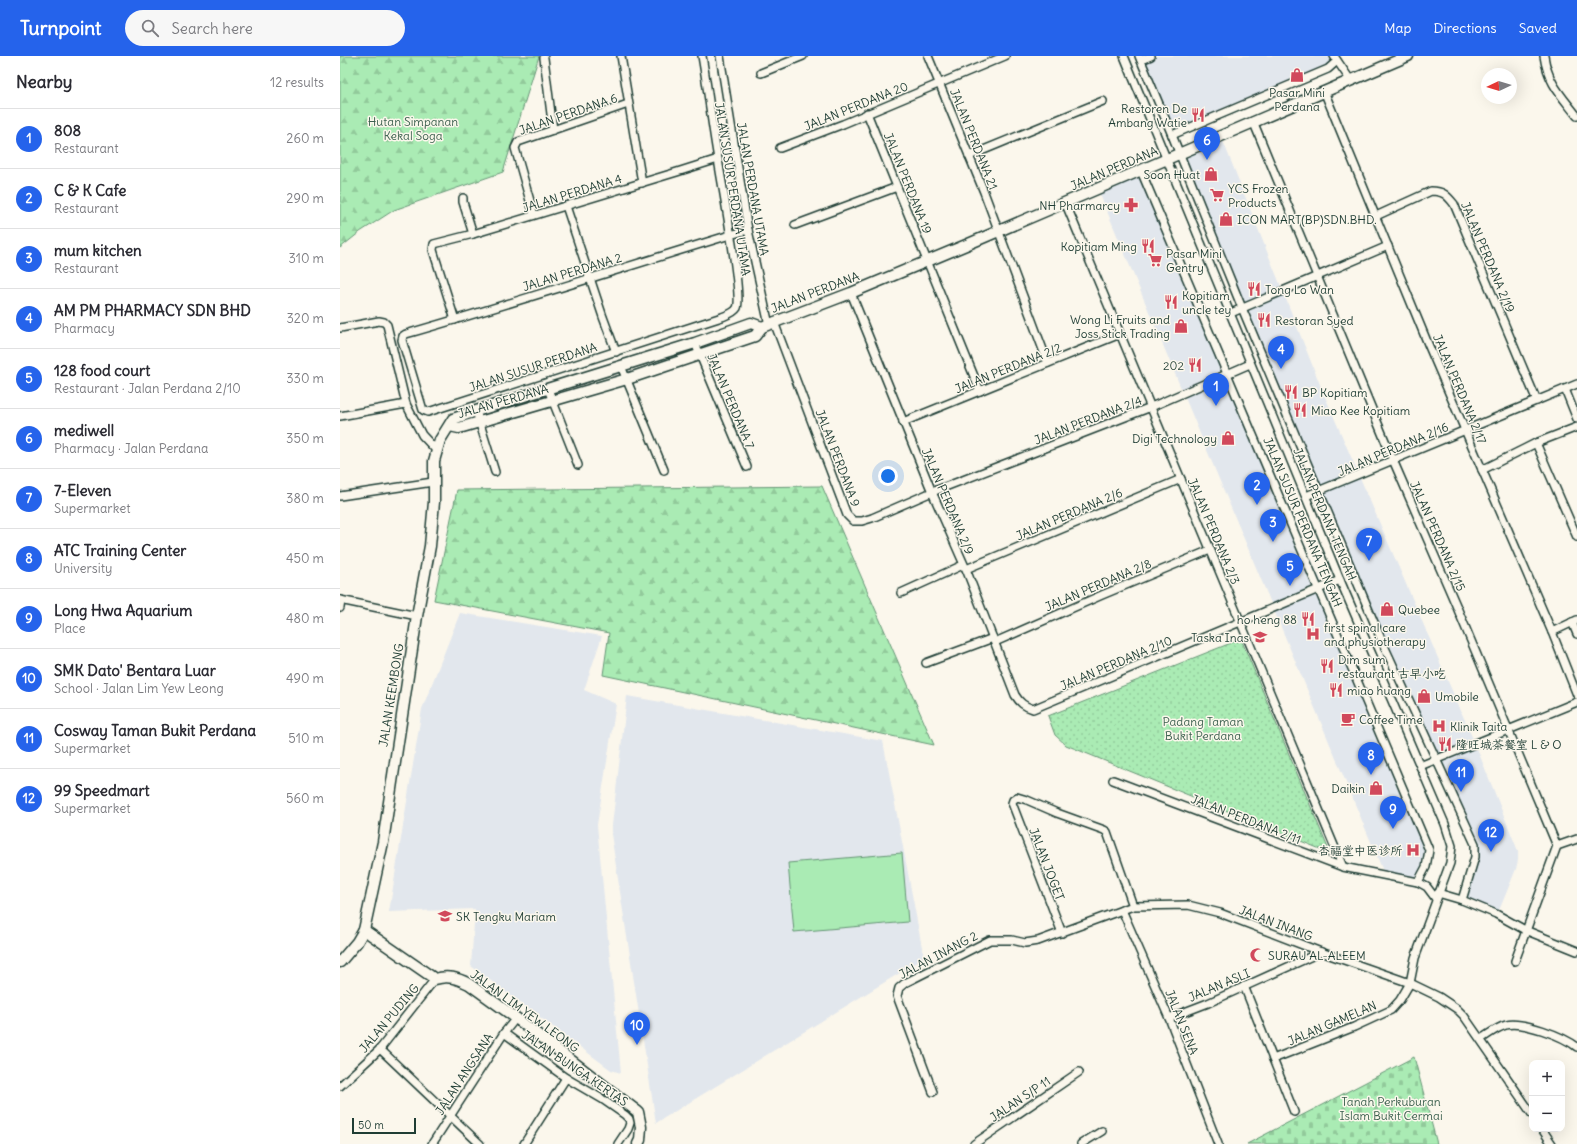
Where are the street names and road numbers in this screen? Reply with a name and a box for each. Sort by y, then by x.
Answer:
street label: JALAN PERDANA 20 [802,78,910,134]
street label: JALAN PERDANA 21 [947,86,1001,192]
street label: JALAN PERDANA 6 [517,90,619,138]
street label: JALAN SUSUR PERDANA UTAMA [712,101,754,277]
street label: JALAN PERDANA UTAMA [734,121,772,257]
street label: JALAN PERDANA 19 [881,130,935,236]
street label: JALAN PERDANA [1068,143,1160,193]
street label: JALAN PERDANA 4 [520,171,624,215]
street label: JALAN PERDANA 2/19 [1458,199,1518,315]
street label: JALAN PERDANA 2 [521,250,624,294]
street label: JALAN PERDANA [769,268,862,316]
street label: JALAN PERDANA 2/17 [1430,332,1490,446]
street label: JALAN SUSUR PERDANA [467,339,599,395]
street label: JALAN PERDANA 2/2 [952,340,1064,396]
street label: JALAN PERDANA 7 [704,351,758,451]
street label: JALAN PERDANA [456,381,550,421]
street label: JALAN PERDANA 2/4 [1032,393,1144,447]
street label: JALAN PERDANA 9 [813,407,864,509]
street label: JALAN PERDANA 2/16 [1335,419,1451,479]
street label: JALAN SUSUR PERDANA TENGAH [1260,435,1346,610]
street label: JALAN PERDANA TENGAH [1290,445,1360,583]
street label: JALAN PERDANA 2/9 [919,446,977,557]
street label: JALAN PERDANA 2/3 [1185,476,1243,587]
street label: JALAN PERDANA 2/15 [1407,479,1469,593]
street label: JALAN PERDANA 2/6 [1014,485,1125,543]
street label: JALAN PERDANA 2/8 [1043,556,1154,614]
street label: JALAN PERDANA 2/10 [1058,633,1174,693]
street label: JALAN KEEMBONG [375,642,407,748]
street label: JALAN PERDANA 2/11 [1189,791,1303,847]
street label: JALAN JOGET [1026,825,1068,903]
street label: JALAN INANG [1237,902,1315,944]
street label: JALAN INANG 2 [896,928,980,982]
street label: JALAN ASLI [1186,965,1252,1005]
street label: JALAN LIM YEW LEONG [468,967,583,1056]
street label: JALAN PUDING [356,980,422,1055]
street label: JALAN SENA [1162,987,1202,1057]
street label: JALAN GAMELAN [1285,998,1379,1048]
street label: JALAN BUNGA KERTAS [519,1027,631,1109]
street label: JALAN ANGSANA [432,1030,496,1118]
street label: JALAN S/P 11 [987,1073,1053,1125]

